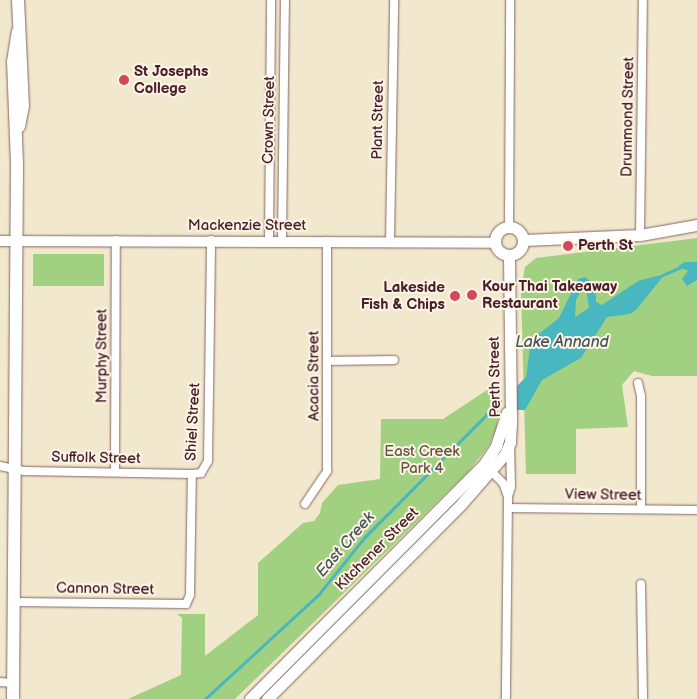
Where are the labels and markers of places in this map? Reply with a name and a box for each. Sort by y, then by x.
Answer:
place label: St Josephs College [134,62,208,97]
marker: St Josephs College [118,74,130,86]
place label: Perth St [578,237,633,255]
marker: Perth St [562,240,574,252]
place label: Kour Thai Takeaway Restaurant [482,277,617,312]
place label: Lakeside Fish & Chips [361,278,445,313]
marker: Kour Thai Takeaway Restaurant [466,289,478,301]
marker: Lakeside Fish & Chips [449,290,461,302]

